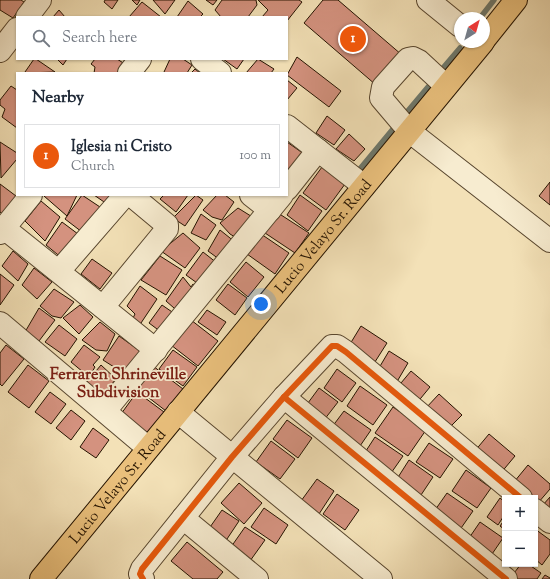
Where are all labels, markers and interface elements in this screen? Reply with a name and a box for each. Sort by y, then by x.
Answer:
north arrow [454,12,490,48]
search box [16,16,288,60]
pin: 1 [340,24,366,54]
icon: search [30,27,52,49]
text: Search here [62,28,137,49]
text: Nearby [32,86,84,110]
text: Iglesia ni Cristo [71,137,172,158]
text: 1 [44,147,48,165]
text: 100 m [239,147,271,165]
text: Church [71,158,115,176]
street label: Lucio Velayo Sr. Road [271,175,378,299]
your location [251,294,271,314]
district label: Ferraren Shrineville Subdivision [50,364,187,405]
street label: Lucio Velayo Sr. Road [65,425,172,549]
map controls [502,495,538,567]
button: + [502,495,538,531]
button: − [502,531,538,567]

